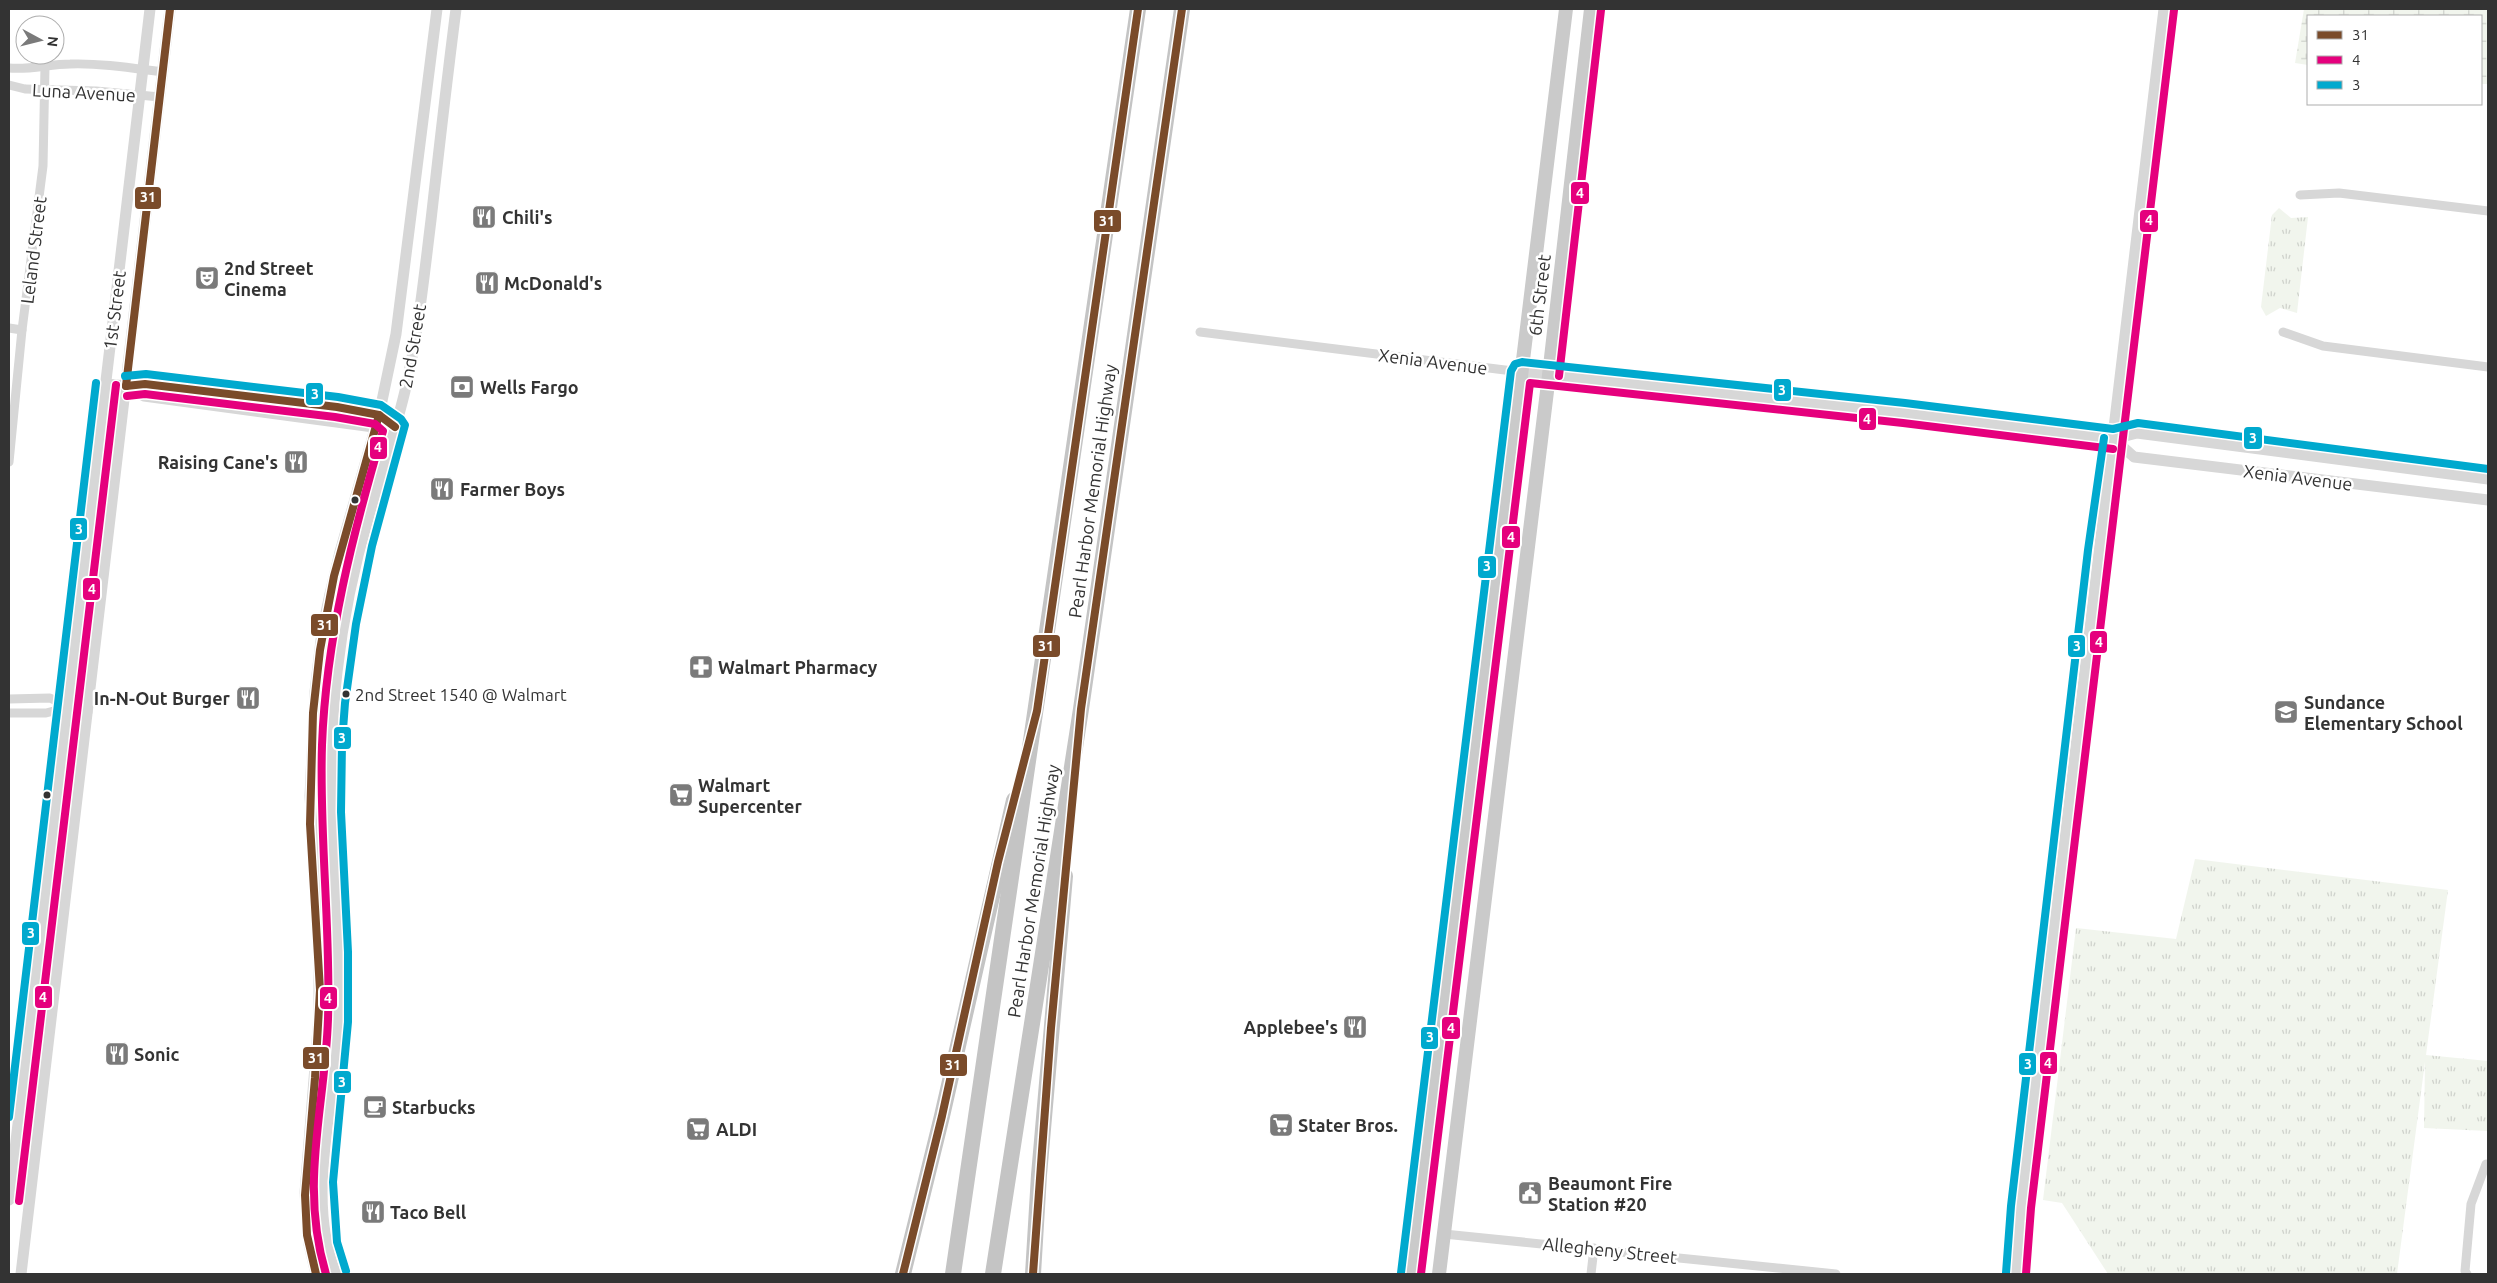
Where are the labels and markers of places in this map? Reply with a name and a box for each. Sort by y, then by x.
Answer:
restaurant icon: Chili's [471,204,497,230]
place label: Chili's [502,207,552,227]
place label: 2nd Street Cinema [224,258,314,299]
theatre icon: 2nd Street Cinema [194,265,220,291]
restaurant icon: McDonald's [474,270,500,296]
place label: McDonald's [504,273,602,293]
bank icon: Wells Fargo [449,374,475,400]
place label: Wells Fargo [480,377,579,397]
restaurant icon: Raising Cane's [283,449,309,475]
place label: Raising Cane's [158,452,278,472]
restaurant icon: Farmer Boys [429,476,455,502]
place label: Farmer Boys [460,479,565,499]
unlabelled marker [350,495,360,505]
pharmacy icon: Walmart Pharmacy [688,654,714,680]
place label: Walmart Pharmacy [718,657,878,677]
restaurant icon: In-N-Out Burger [235,685,261,711]
place label: 2nd Street 1540 @ Walmart [355,685,567,704]
place label: In-N-Out Burger [94,688,231,708]
marker: 2nd Street 1540 @ Walmart [341,689,351,699]
place label: Sundance Elementary School [2304,692,2463,733]
school or university icon: Sundance Elementary School [2273,699,2299,725]
place label: Walmart Supercenter [698,775,802,816]
supermarket icon: Walmart Supercenter [668,782,694,808]
unlabelled marker [42,790,52,800]
restaurant icon: Applebee's [1342,1014,1368,1040]
place label: Applebee's [1244,1017,1338,1037]
restaurant icon: Sonic [104,1041,130,1067]
place label: Sonic [134,1044,180,1064]
cafe icon: Starbucks [362,1094,388,1120]
place label: Starbucks [392,1097,476,1117]
supermarket icon: Stater Bros. [1268,1112,1294,1138]
place label: Stater Bros. [1298,1115,1398,1135]
supermarket icon: ALDI [685,1116,711,1142]
place label: ALDI [716,1119,757,1139]
place label: Beaumont Fire Station #20 [1548,1173,1672,1214]
public building icon: Beaumont Fire Station #20 [1517,1180,1543,1206]
restaurant icon: Taco Bell [360,1199,386,1225]
place label: Taco Bell [390,1202,467,1222]

